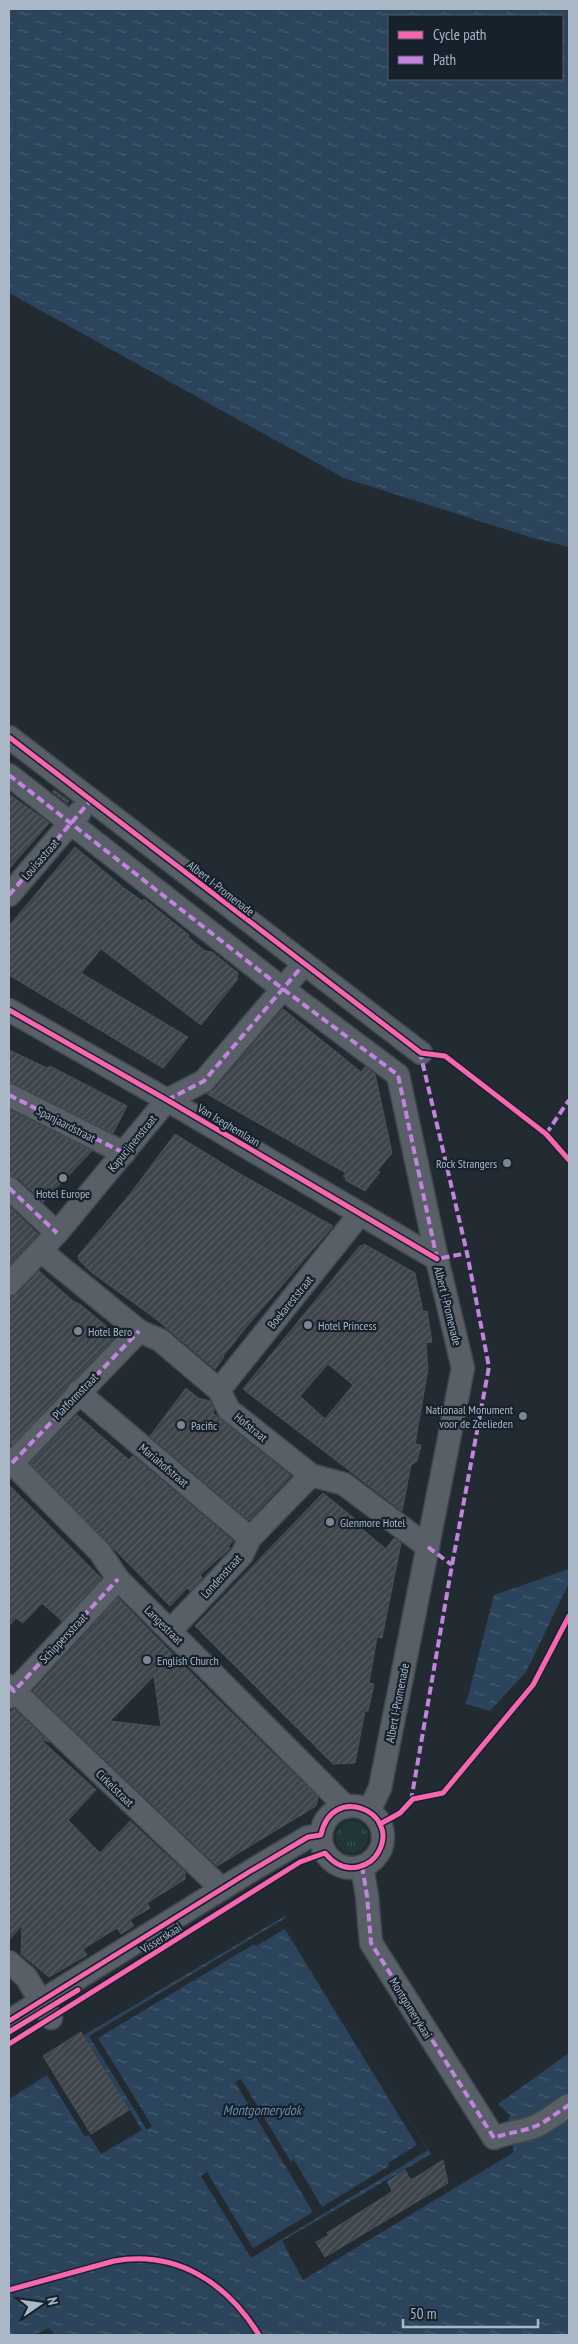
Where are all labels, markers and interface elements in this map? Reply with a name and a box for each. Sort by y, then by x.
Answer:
legend [388,15,563,80]
text: Cycle path [433,25,486,44]
text: Path [433,50,456,69]
street label: Louisastraat [18,835,62,883]
street label: Albert I-Promenade [185,857,258,919]
street label: Van Iseghemlaan [194,1100,263,1150]
street label: Spanjaardstraat [34,1103,99,1146]
street label: Kapucijnenstraat [104,1111,160,1175]
place label: Rock Strangers [436,1156,497,1171]
marker: Rock Strangers [501,1157,513,1169]
marker: Hotel Europe [57,1172,69,1184]
place label: Hotel Europe [36,1186,90,1201]
street label: Albert I-Promenade [431,1265,465,1347]
street label: Boekareststraat [264,1272,317,1332]
place label: Hotel Princess [318,1318,377,1333]
marker: Hotel Princess [302,1319,314,1331]
place label: Hotel Bero [88,1324,132,1339]
marker: Hotel Bero [72,1325,84,1337]
street label: Platformstraat [49,1369,101,1422]
place label: Nationaal Monument voor de Zeelieden [426,1402,514,1431]
street label: Hofstraat [231,1409,271,1445]
marker: Nationaal Monument voor de Zeelieden [517,1410,529,1422]
place label: Pacific [191,1418,218,1433]
marker: Pacific [175,1419,187,1431]
street label: Mariahofstraat [136,1440,192,1491]
place label: Glenmore Hotel [340,1515,405,1530]
marker: Glenmore Hotel [324,1516,336,1528]
street label: Londenstraat [197,1550,245,1601]
street label: Langestraat [142,1603,187,1648]
street label: Schippersstraat [36,1609,91,1666]
place label: English Church [157,1653,219,1668]
marker: English Church [141,1654,153,1666]
street label: Albert I-Promenade [382,1662,412,1744]
street label: Cirkelstraat [93,1766,138,1810]
street label: Visserskaai [137,1920,184,1957]
street label: Montgomerykaai [386,1975,436,2041]
water label: Montgomerydok [223,2101,303,2119]
north arrow [15,2279,65,2329]
text: N [43,2295,62,2307]
scale bar [403,2296,538,2328]
text: 50 m [410,2304,436,2323]

